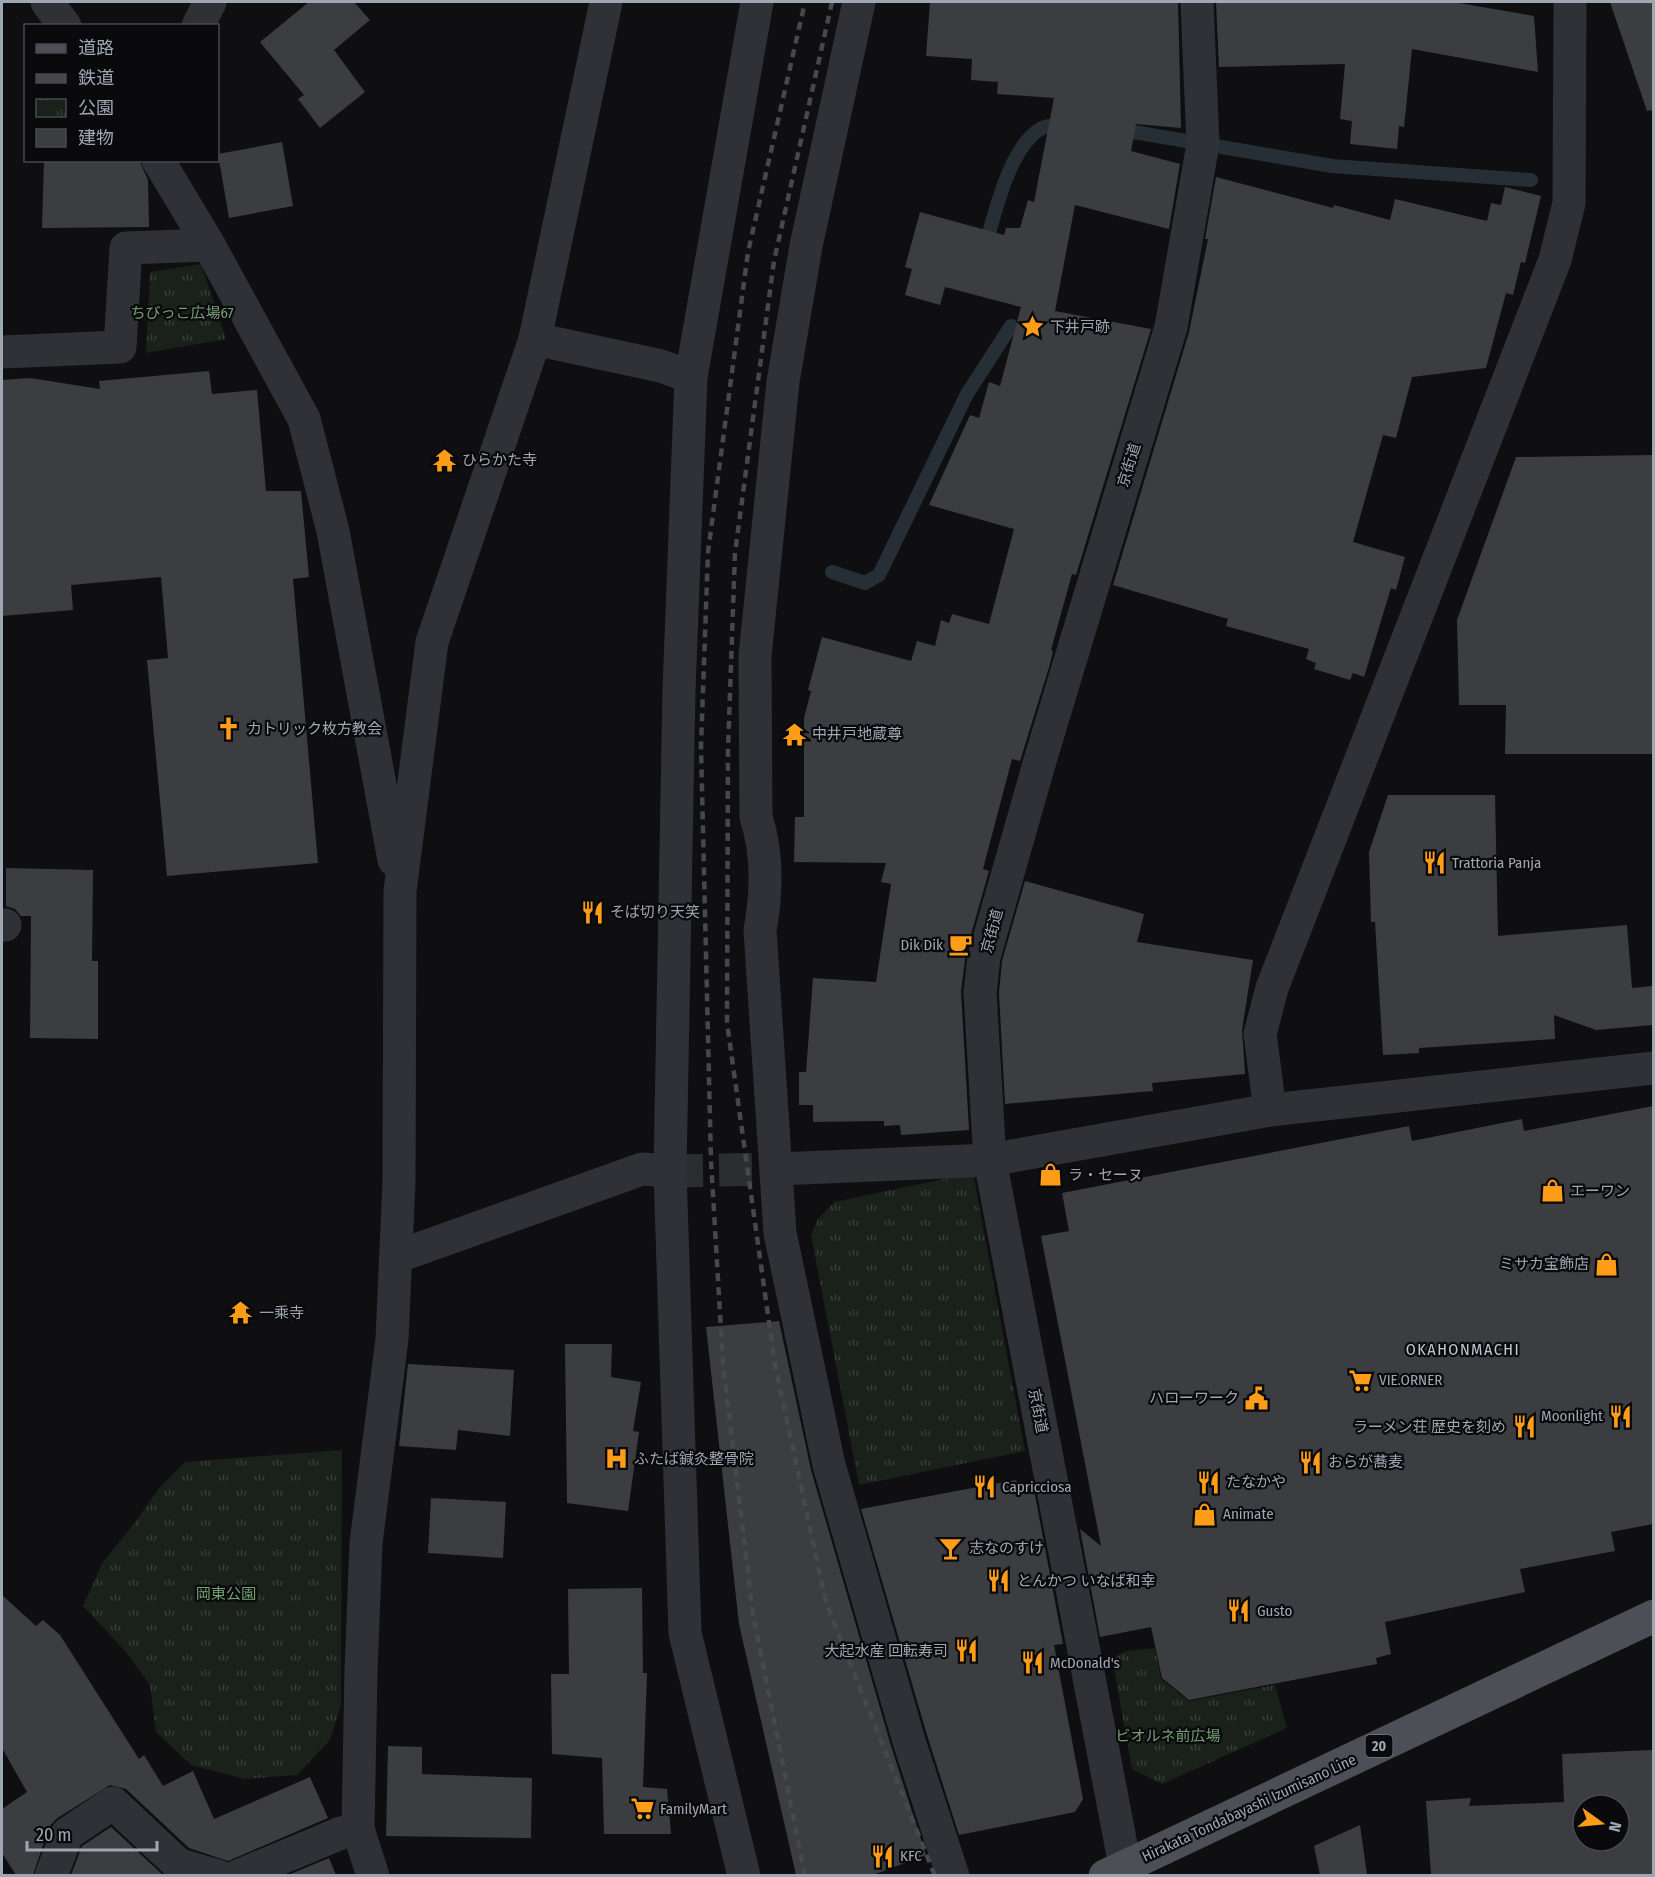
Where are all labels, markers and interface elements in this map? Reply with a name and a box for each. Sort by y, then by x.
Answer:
legend [24,24,219,162]
text: 道路 [78,37,114,59]
text: 鉄道 [78,67,114,89]
text: 公園 [78,97,114,119]
text: 建物 [78,127,114,149]
park label: ちびっこ広場67 [130,304,234,322]
place icon: 下井戸跡 [1019,314,1045,340]
place label: 下井戸跡 [1050,318,1110,336]
street label: 京街道 [1114,441,1144,489]
temple icon: ひらかた寺 [431,447,457,473]
place label: ひらかた寺 [462,451,537,469]
church icon: カトリック枚方教会 [216,716,242,742]
place label: カトリック枚方教会 [247,720,382,738]
temple icon: 中井戸地蔵尊 [781,721,807,747]
place label: 中井戸地蔵尊 [812,725,902,743]
restaurant icon: Trattoria Panja [1421,850,1447,876]
place label: Trattoria Panja [1452,854,1541,872]
restaurant icon: そば切り天笑 [579,899,605,925]
place label: そば切り天笑 [610,903,700,921]
street label: 京街道 [977,907,1007,955]
cafe icon: Dik Dik [948,932,974,958]
place label: Dik Dik [901,936,943,954]
shop icon: ラ・セーヌ [1037,1162,1063,1188]
place label: ラ・セーヌ [1068,1166,1143,1184]
shop icon: エーワン [1539,1178,1565,1204]
place label: エーワン [1570,1182,1630,1200]
shop icon: ミサカ宝飾店 [1594,1251,1620,1277]
place label: ミサカ宝飾店 [1499,1255,1589,1273]
temple icon: 一乘寺 [228,1300,254,1326]
place label: 一乘寺 [259,1304,304,1322]
district label: OKAHONMACHI [1406,1340,1520,1359]
supermarket icon: VIE.ORNER [1348,1367,1374,1393]
place label: VIE.ORNER [1379,1371,1442,1389]
public building icon: ハローワーク [1244,1385,1270,1411]
street label: 京街道 [1025,1387,1051,1435]
place label: ハローワーク [1149,1389,1239,1407]
restaurant icon: Moonlight [1608,1403,1634,1429]
place label: Moonlight [1541,1407,1603,1425]
restaurant icon: ラーメン荘 歴史を刻め [1511,1414,1537,1440]
place label: ラーメン荘 歴史を刻め [1353,1418,1506,1436]
hospital icon: ふたば鍼灸整骨院 [603,1446,629,1472]
restaurant icon: おらが蕎麦 [1297,1449,1323,1475]
place label: ふたば鍼灸整骨院 [634,1450,754,1468]
place label: おらが蕎麦 [1328,1453,1403,1471]
restaurant icon: たなかや [1195,1469,1221,1495]
place label: たなかや [1226,1473,1286,1491]
restaurant icon: Capricciosa [971,1474,997,1500]
place label: Capricciosa [1002,1478,1072,1496]
shop icon: Animate [1192,1501,1218,1527]
place label: Animate [1223,1505,1274,1523]
bar icon: 志なのすけ [938,1535,964,1561]
place label: 志なのすけ [969,1539,1044,1557]
restaurant icon: とんかつ いなば和幸 [986,1568,1012,1594]
place label: とんかつ いなば和幸 [1017,1572,1156,1590]
park label: 岡東公園 [196,1585,256,1603]
restaurant icon: Gusto [1226,1598,1252,1624]
place label: Gusto [1257,1602,1293,1620]
restaurant icon: 大起水産 回転寿司 [953,1638,979,1664]
place label: 大起水産 回転寿司 [824,1642,948,1660]
restaurant icon: McDonald's [1019,1650,1045,1676]
place label: McDonald's [1050,1654,1120,1672]
park label: ビオルネ前広場 [1115,1727,1221,1745]
road number: 20 [1366,1735,1392,1757]
street label: Hirakata Tondabayashi Izumisano Line [1139,1750,1359,1866]
north arrow [1571,1793,1631,1853]
supermarket icon: FamilyMart [629,1796,655,1822]
place label: FamilyMart [660,1800,727,1818]
scale bar [27,1814,158,1852]
text: N [1605,1820,1625,1834]
text: 20 m [36,1824,71,1846]
restaurant icon: KFC [869,1843,895,1869]
place label: KFC [900,1847,922,1865]

